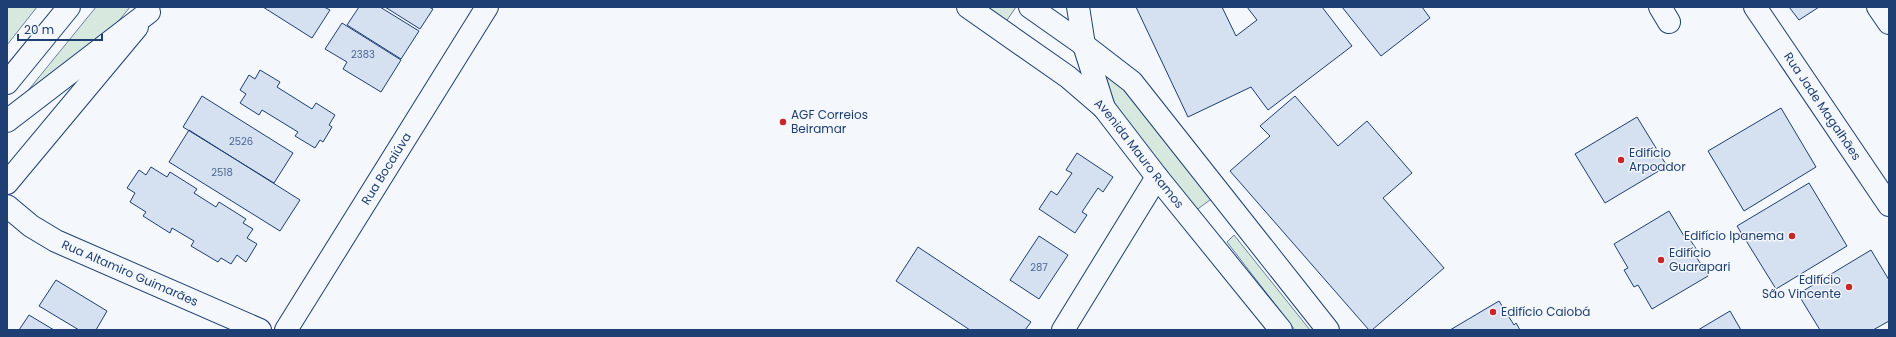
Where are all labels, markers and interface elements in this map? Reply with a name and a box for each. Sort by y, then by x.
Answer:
scale bar [18,16,102,42]
text: 20 m [24,21,54,38]
house number: 2383 [351,47,375,62]
street label: Rua Jade Magalhães [1780,49,1865,163]
street label: Avenida Mauro Ramos [1091,94,1188,212]
place label: AGF Correios Beiramar [791,106,868,137]
marker: AGF Correios Beiramar [778,117,788,127]
street label: Rua Bocaiúva [357,129,415,208]
house number: 2526 [229,134,253,149]
place label: Edifício Arpoador [1629,144,1686,175]
marker: Edifício Arpoador [1616,155,1626,165]
house number: 2518 [211,165,233,180]
place label: Edifício Ipanema [1684,227,1784,244]
marker: Edifício Ipanema [1787,231,1797,241]
street label: Rua Altamiro Guimarães [59,236,201,310]
place label: Edifício Guarapari [1669,244,1730,275]
marker: Edifício Guarapari [1656,255,1666,265]
house number: 287 [1030,260,1048,275]
place label: Edifício São Vincente [1762,271,1841,302]
marker: Edifício São Vincente [1844,282,1854,292]
place label: Edifício Caiobá [1501,303,1590,320]
marker: Edifício Caiobá [1488,307,1498,317]

